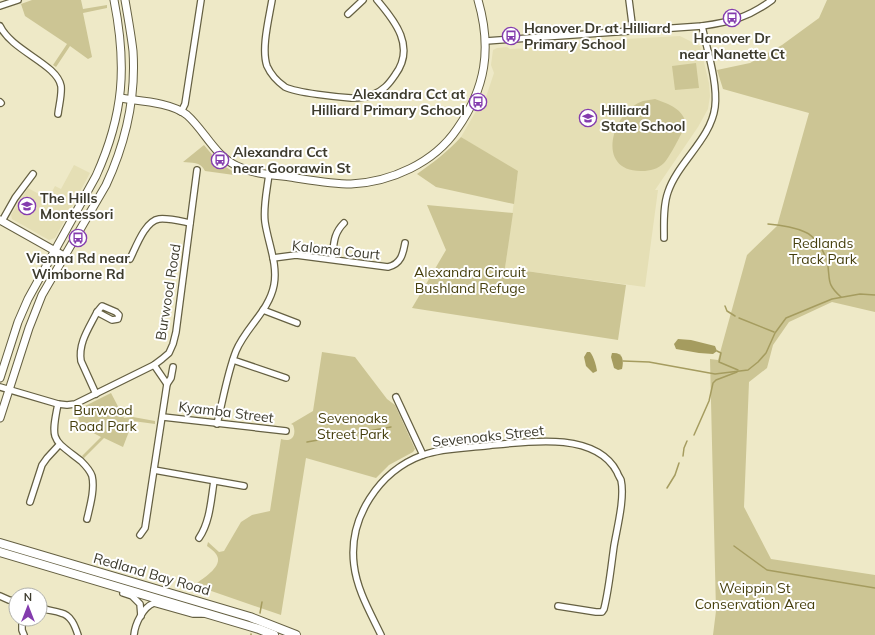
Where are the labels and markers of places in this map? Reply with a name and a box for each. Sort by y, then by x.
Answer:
bus stop icon: Hanover Dr near Nanette Ct [722,8,742,28]
place label: Hanover Dr at Hilliard Primary School [524,19,671,53]
bus stop icon: Hanover Dr at Hilliard Primary School [501,26,521,46]
place label: Hanover Dr near Nanette Ct [679,29,786,63]
place label: Alexandra Cct at Hilliard Primary School [311,85,466,119]
bus stop icon: Alexandra Cct at Hilliard Primary School [468,92,488,112]
place label: Hilliard State School [601,101,685,135]
school or university icon: Hilliard State School [578,108,598,128]
place label: Alexandra Cct near Goorawin St [233,143,351,177]
bus stop icon: Alexandra Cct near Goorawin St [210,150,230,170]
place label: The Hills Montessori [40,189,113,223]
school or university icon: The Hills Montessori [17,196,37,216]
bus stop icon: Vienna Rd near Wimborne Rd [68,228,88,248]
place label: Vienna Rd near Wimborne Rd [25,249,130,283]

